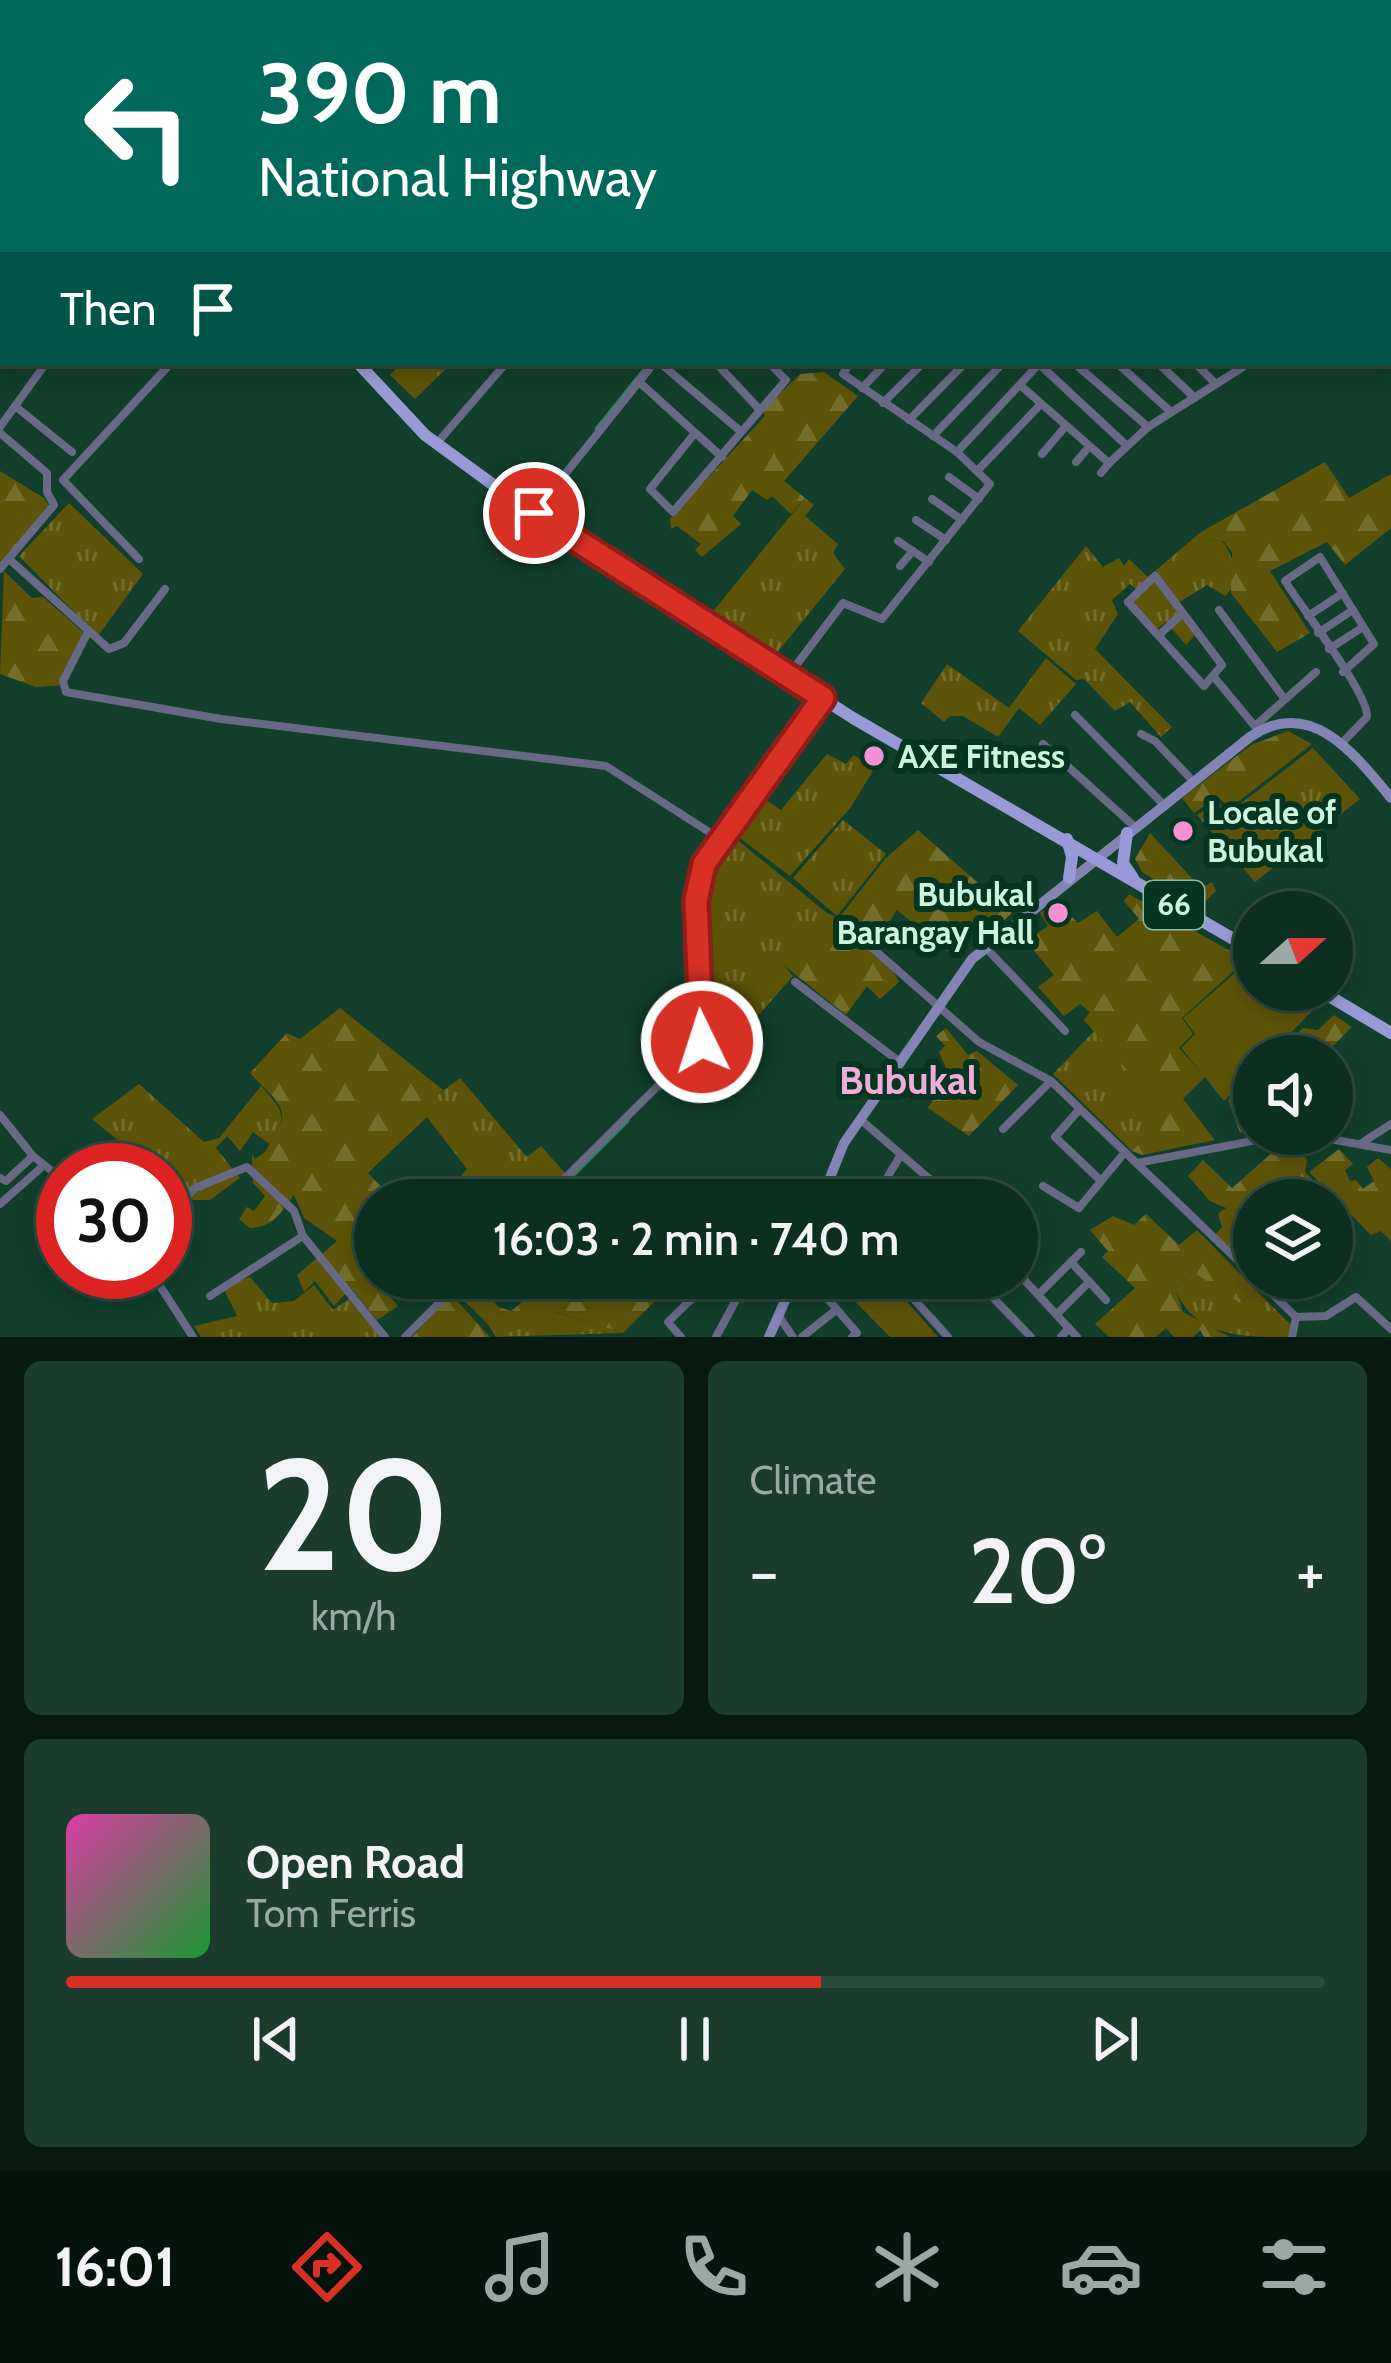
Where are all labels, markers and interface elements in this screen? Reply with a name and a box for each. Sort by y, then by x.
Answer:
text: 390 m [258,42,502,144]
icon: left [60,48,216,204]
text: National Highway [258,144,657,210]
icon: arrive [180,276,246,342]
text: Then [60,282,156,336]
pin [483,462,585,564]
icon: arrive [501,480,567,546]
place label: AXE Fitness [898,736,1065,776]
marker: AXE Fitness [861,743,887,769]
place label: Locale of Bubukal [1207,792,1336,870]
marker: Locale of Bubukal [1170,818,1196,844]
place label: Bubukal Barangay Hall [837,874,1034,952]
road number: 66 [1144,881,1204,929]
north arrow [1233,891,1353,1011]
map controls [1233,891,1353,1299]
marker: Bubukal Barangay Hall [1045,900,1071,926]
position arrow [639,979,765,1105]
button: sound [1233,1035,1353,1155]
district label: Bubukal [839,1056,977,1104]
speed limit sign: 30 [36,1143,192,1299]
button: layers [1233,1179,1353,1299]
text: 16:03 · 2 min · 740 m [493,1212,899,1266]
text: 20 [257,1419,450,1609]
text: Climate [750,1456,876,1504]
text: 20° [969,1516,1106,1626]
text: − [750,1531,779,1612]
text: + [1296,1531,1325,1612]
text: km/h [311,1592,396,1640]
text: Open Road [246,1835,465,1889]
text: Tom Ferris [246,1889,416,1937]
icon: previous [243,2006,309,2072]
icon: pause [662,2006,728,2072]
icon: next [1082,2006,1148,2072]
icon: directions [285,2225,369,2309]
icon: music [478,2225,562,2309]
icon: phone [672,2225,756,2309]
icon: climate [865,2225,949,2309]
icon: car [1059,2225,1143,2309]
icon: filters [1252,2225,1336,2309]
text: 16:01 [55,2234,175,2300]

